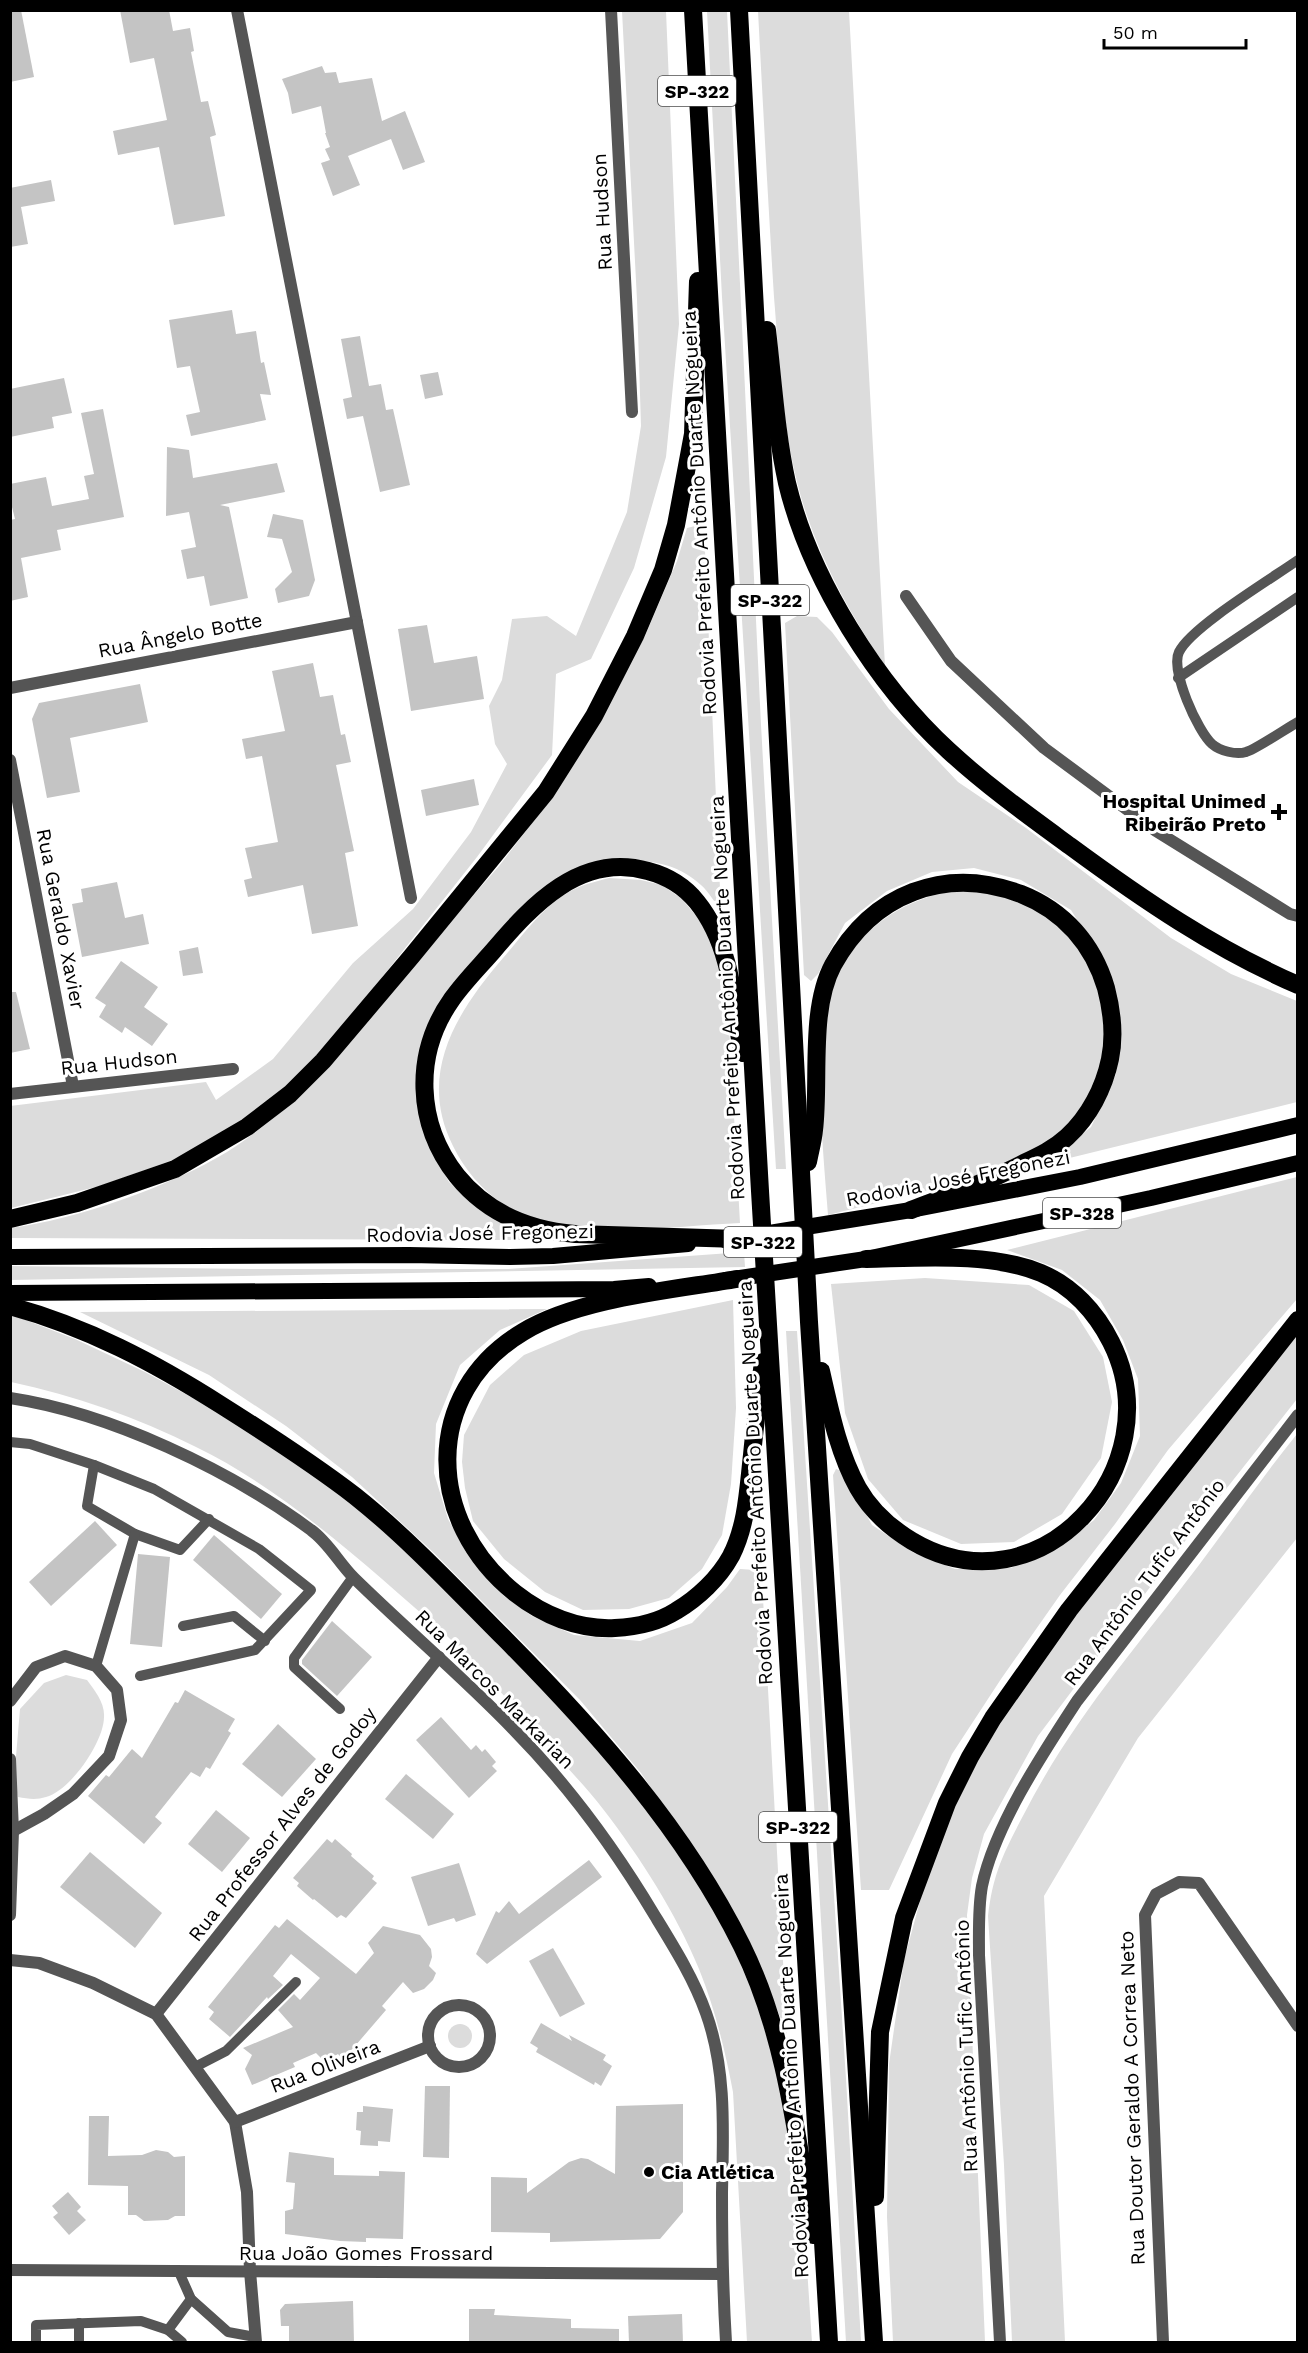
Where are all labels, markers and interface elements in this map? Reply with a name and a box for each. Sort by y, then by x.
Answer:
scale bar [1104,12,1246,50]
text: 50 m [1113,22,1158,43]
road number: SP-322 [658,76,736,106]
street label: Rua Hudson [587,153,617,271]
street label: Rodovia Prefeito Antônio Duarte Nogueira [676,310,722,716]
road number: SP-322 [731,585,809,615]
street label: Rua Ângelo Botte [96,607,264,663]
place label: Hospital Unimed Ribeirão Preto [1102,789,1266,836]
street label: Rodovia Prefeito Antônio Duarte Nogueira [704,795,750,1201]
marker: Hospital Unimed Ribeirão Preto [1270,803,1288,821]
street label: Rua Geraldo Xavier [32,826,90,1012]
street label: Rua Hudson [59,1044,179,1080]
street label: Rodovia José Fregonezi [844,1144,1072,1212]
road number: SP-328 [1043,1198,1121,1228]
street label: Rodovia José Fregonezi [366,1219,594,1247]
road number: SP-322 [724,1227,802,1257]
street label: Rodovia Prefeito Antônio Duarte Nogueira [732,1280,778,1686]
street label: Rua Antônio Tufic Antônio [1058,1474,1230,1690]
street label: Rua Marcos Markarian [410,1604,580,1774]
street label: Rua Professor Alves de Godoy [183,1701,381,1946]
road number: SP-322 [759,1812,837,1842]
street label: Rodovia Prefeito Antônio Duarte Nogueira [768,1873,814,2279]
street label: Rua Antônio Tufic Antônio [950,1919,982,2173]
street label: Rua Doutor Geraldo A Correa Neto [1114,1930,1150,2266]
street label: Rua Oliveira [267,2034,383,2098]
place label: Cia Atlética [661,2160,775,2184]
marker: Cia Atlética [642,2165,656,2179]
street label: Rua João Gomes Frossard [239,2241,493,2265]

